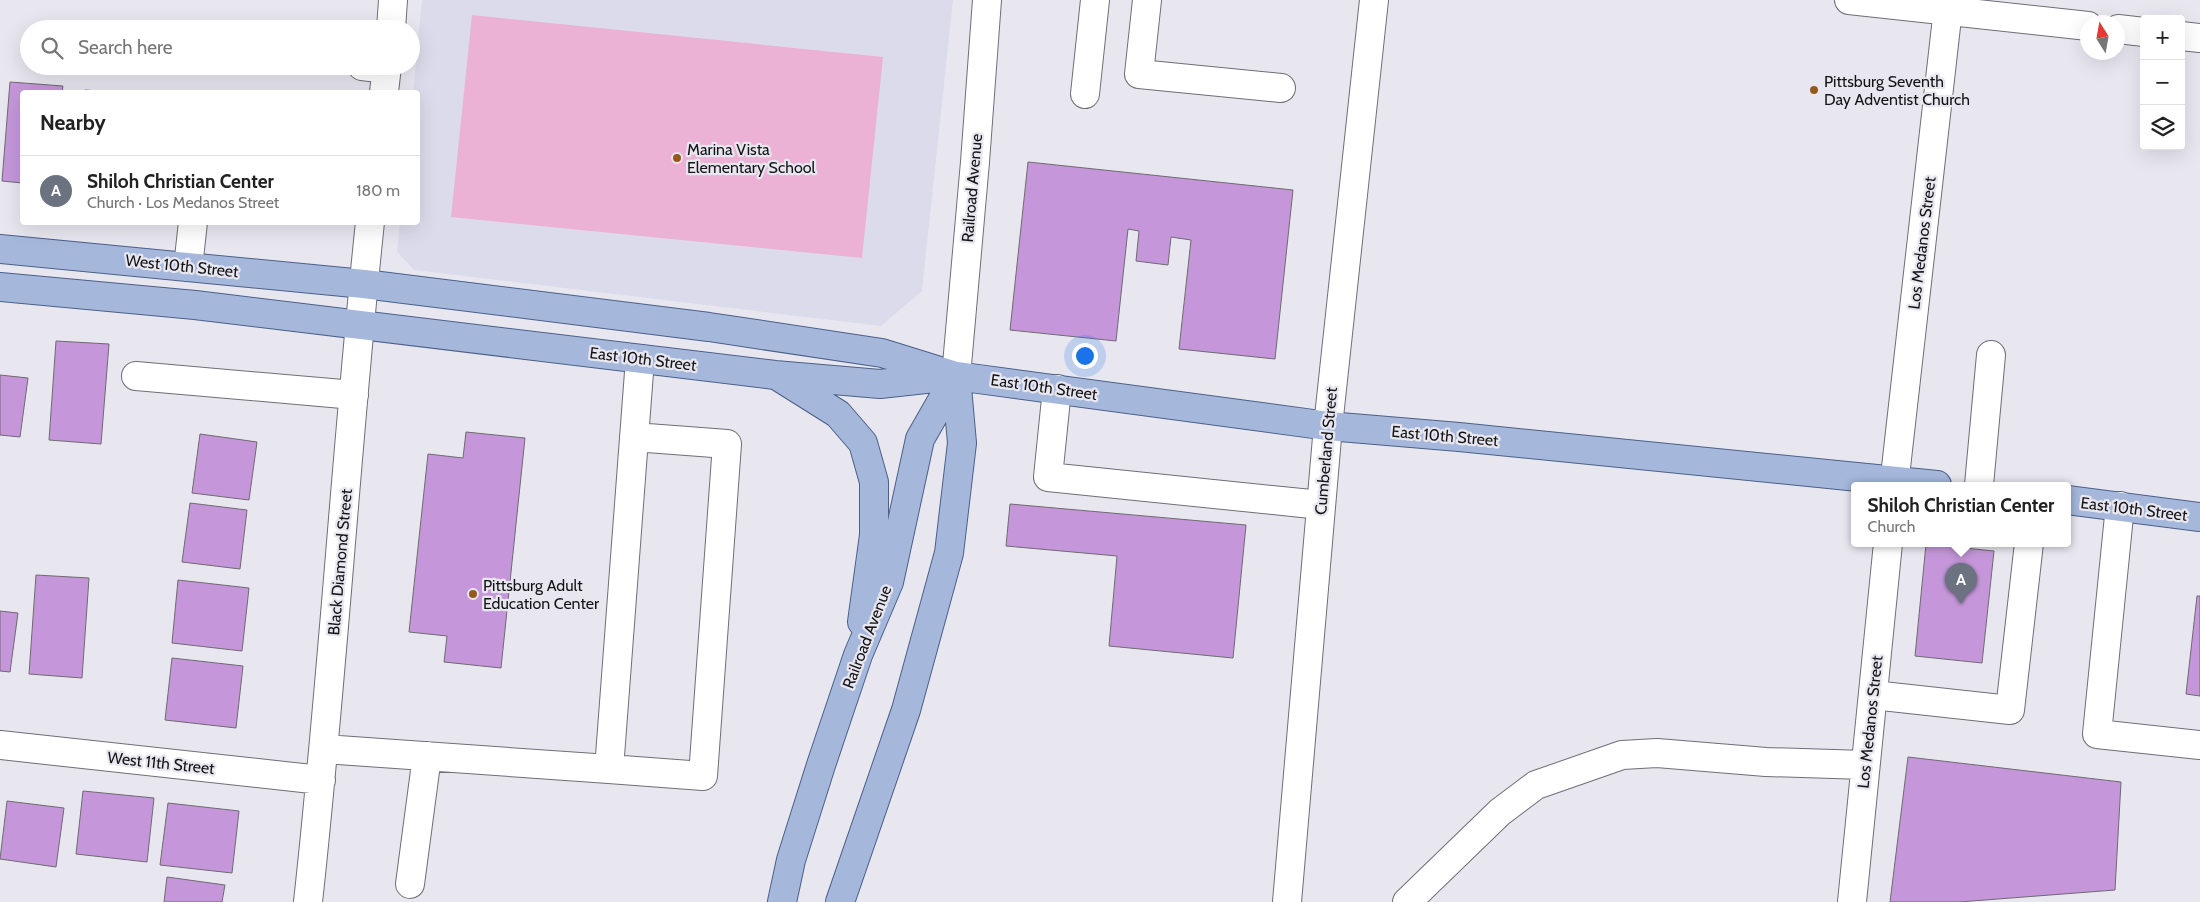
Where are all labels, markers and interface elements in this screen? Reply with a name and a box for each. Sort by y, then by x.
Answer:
north arrow [2080,15,2125,60]
map controls [2140,15,2185,150]
button: + [2140,15,2185,60]
search box [20,20,420,75]
icon: search [38,34,66,62]
text: Search here [78,36,172,59]
button: − [2140,60,2185,105]
place label: Pittsburg Seventh Day Adventist Church [1824,72,1970,109]
marker: Pittsburg Seventh Day Adventist Church [1808,84,1820,96]
button: layers [2140,105,2185,150]
text: Nearby [40,110,106,135]
street label: Railroad Avenue [958,133,986,243]
place label: Marina Vista Elementary School [687,140,815,177]
marker: Marina Vista Elementary School [671,152,683,164]
text: Shiloh Christian Center [87,170,274,193]
street label: Los Medanos Street [1904,175,1940,310]
text: A [51,181,61,200]
text: 180 m [356,181,400,200]
text: Church · Los Medanos Street [87,193,279,212]
street label: West 10th Street [125,251,240,281]
street label: East 10th Street [589,343,698,375]
your location [1072,343,1098,369]
street label: East 10th Street [990,370,1099,404]
street label: Cumberland Street [1311,386,1341,516]
street label: East 10th Street [1391,422,1500,450]
popup [1851,482,2071,547]
street label: Black Diamond Street [324,487,356,636]
street label: East 10th Street [2080,493,2189,525]
text: Shiloh Christian Center [1868,494,2054,517]
text: Church [1868,517,1915,536]
pin: A [1945,563,1977,604]
place label: Pittsburg Adult Education Center [483,576,600,613]
street label: Railroad Avenue [839,583,895,691]
marker: Pittsburg Adult Education Center [467,588,479,600]
street label: Los Medanos Street [1854,654,1886,789]
street label: West 11th Street [107,748,216,778]

